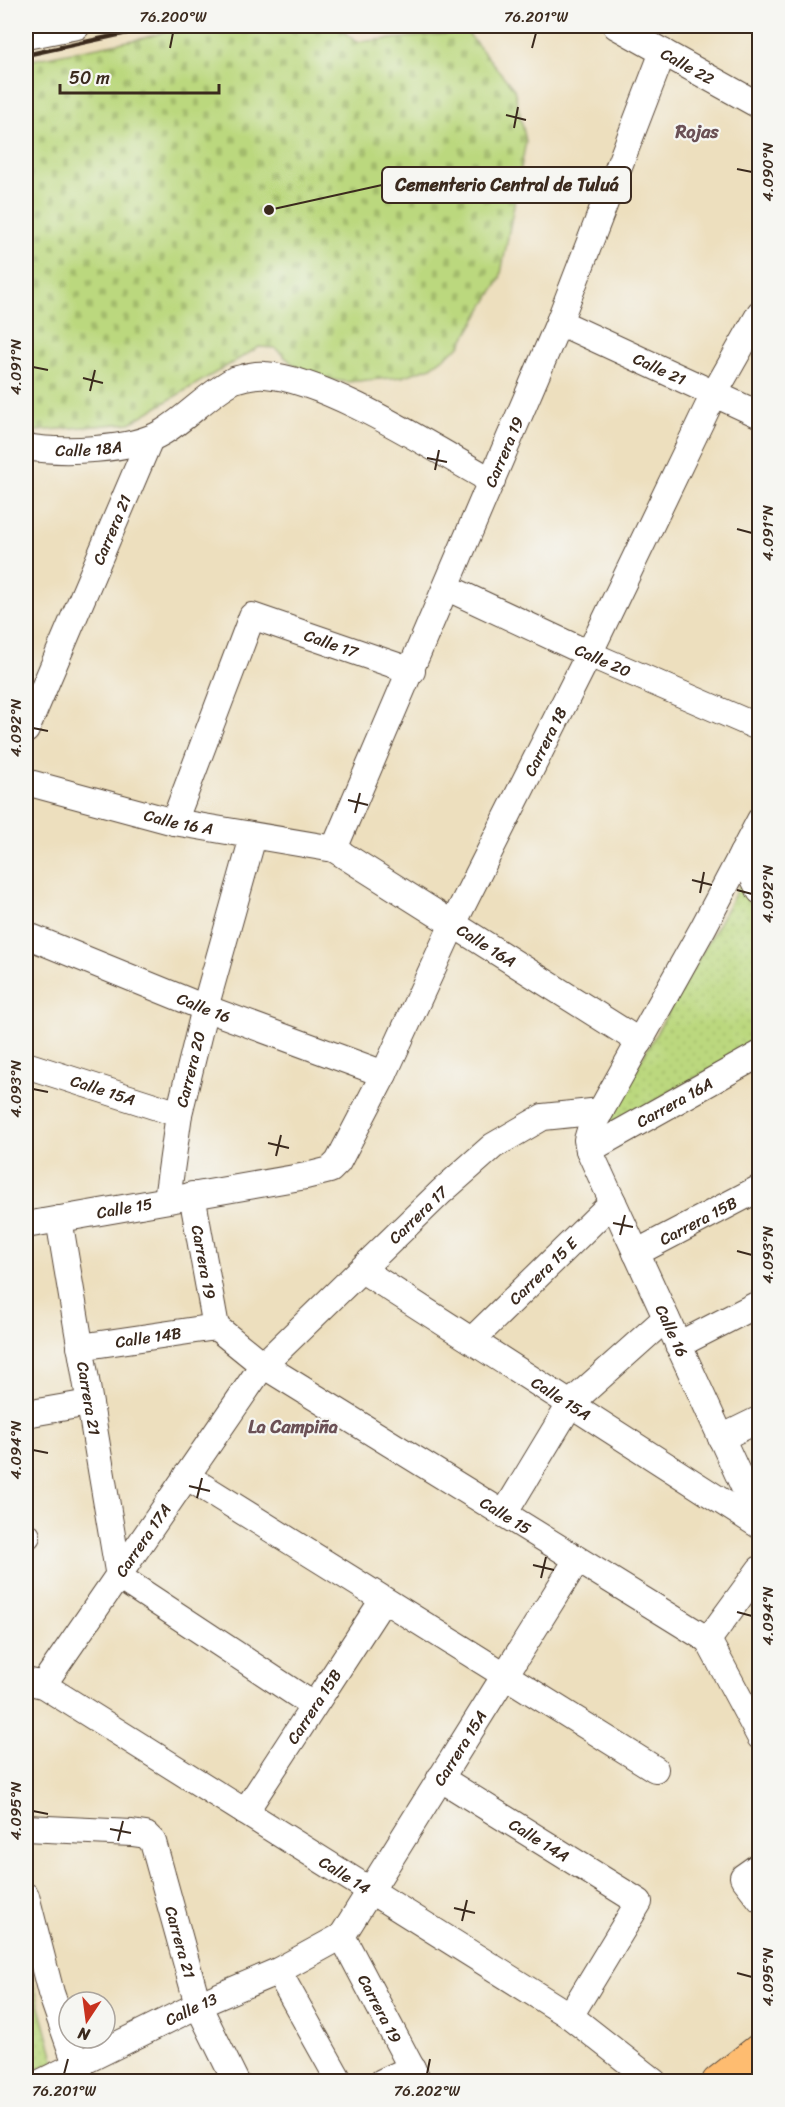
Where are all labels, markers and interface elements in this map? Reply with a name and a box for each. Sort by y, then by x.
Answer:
text: 76.200°W [139,4,207,30]
text: 76.201°W [504,4,569,30]
street label: Calle 22 [655,39,720,93]
scale bar [60,57,219,95]
text: 50 m [69,62,110,94]
district label: Rojas [674,116,719,148]
text: 4.090°N [755,142,781,201]
callout: Cementerio Central de Tuluá [382,167,631,203]
text: Cementerio Central de Tuluá [394,169,619,201]
text: 4.091°N [3,338,29,395]
street label: Calle 21 [628,344,691,394]
street label: Carrera 19 [476,411,532,492]
street label: Calle 18A [55,431,124,465]
street label: Carrera 21 [84,489,139,569]
text: 4.091°N [755,504,781,561]
street label: Calle 17 [300,620,363,666]
street label: Calle 20 [570,635,636,685]
text: 4.092°N [3,698,29,757]
street label: Carrera 18 [515,701,575,781]
street label: Calle 16 A [141,800,216,843]
text: 4.092°N [755,864,781,923]
street label: Calle 16A [451,915,522,975]
street label: Calle 16 [173,984,235,1031]
street label: Carrera 20 [167,1028,213,1110]
text: 4.093°N [3,1060,29,1118]
street label: Calle 15A [67,1066,139,1114]
street label: Carrera 16A [630,1069,718,1135]
street label: Carrera 17 [381,1178,455,1251]
street label: Carrera 15B [654,1188,742,1253]
street label: Calle 15 [94,1189,155,1227]
street label: Carrera 19 [183,1222,225,1301]
text: 4.093°N [755,1226,781,1284]
street label: Carrera 15 E [501,1229,585,1312]
street label: Calle 16 [647,1299,697,1362]
street label: Calle 14B [113,1318,183,1356]
street label: Carrera 21 [69,1359,110,1438]
street label: Calle 15A [525,1368,597,1428]
district label: La Campiña [248,1411,338,1443]
text: 4.094°N [3,1420,29,1479]
street label: Calle 15 [474,1488,538,1542]
street label: Carrera 17A [107,1497,179,1583]
text: 4.094°N [755,1586,781,1645]
street label: Carrera 15B [278,1663,349,1750]
street label: Carrera 15A [425,1704,495,1792]
text: 4.095°N [3,1781,29,1840]
street label: Calle 14A [503,1810,575,1870]
street label: Calle 14 [313,1847,377,1902]
street label: Carrera 21 [157,1902,205,1982]
text: 4.095°N [755,1947,781,2006]
street label: Carrera 19 [350,1969,411,2049]
street label: Calle 13 [160,1984,222,2034]
north arrow [57,1990,117,2050]
text: N [74,2019,93,2050]
text: 76.201°W [32,2078,97,2104]
text: 76.202°W [394,2078,461,2104]

